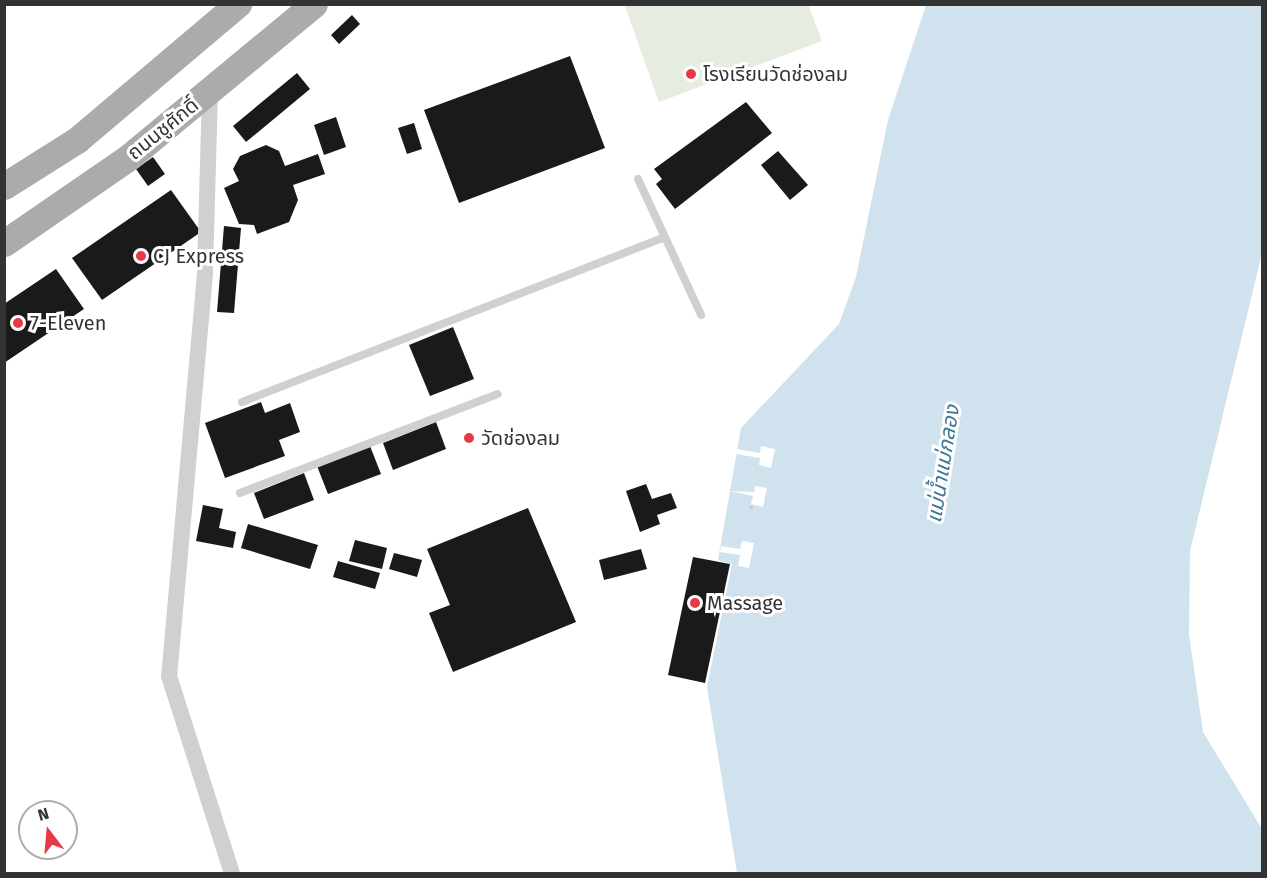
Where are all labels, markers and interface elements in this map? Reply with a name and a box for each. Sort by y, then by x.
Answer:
place label: โรงเรียนวัดช่องลม [703,62,848,86]
marker: โรงเรียนวัดช่องลม [684,67,698,81]
street label: ถนนชูศักดิ์ [123,93,203,165]
place label: CJ Express [153,244,244,268]
marker: CJ Express [134,249,148,263]
place label: 7-Eleven [30,311,106,335]
marker: 7-Eleven [11,316,25,330]
water label: แม่น้ำแม่กลอง [921,403,965,525]
place label: วัดช่องลม [481,426,560,450]
marker: วัดช่องลม [462,431,476,445]
place label: Massage [707,591,783,615]
marker: Massage [688,596,702,610]
north arrow [18,800,78,860]
text: N [36,804,51,825]

